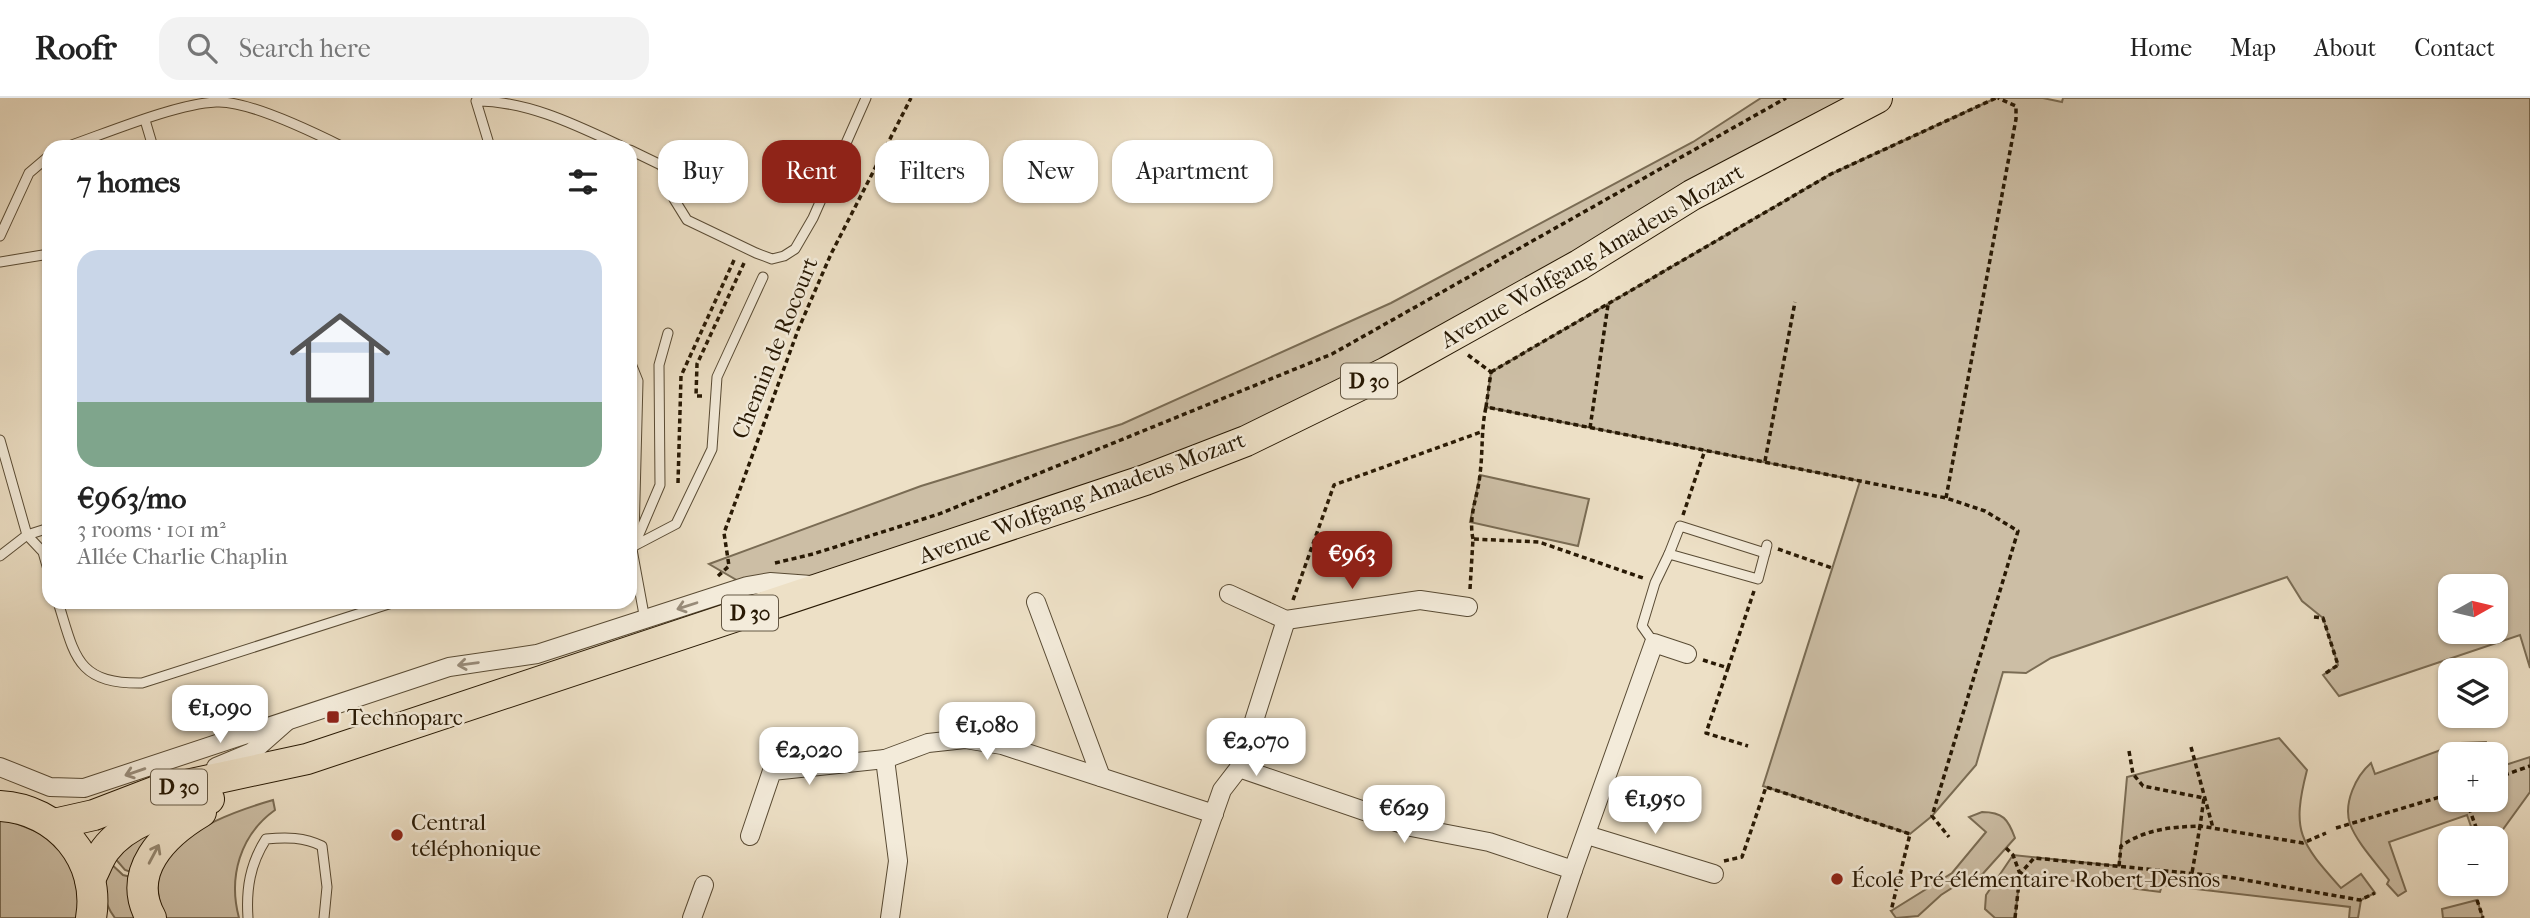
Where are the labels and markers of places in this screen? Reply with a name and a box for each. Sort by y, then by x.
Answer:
pin: €963 [1311,532,1393,591]
pin: €1,090 [163,686,277,745]
pin: €1,080 [930,702,1044,762]
place label: Technoparc [347,704,463,731]
marker: Technoparc [325,709,341,725]
pin: €2,070 [1199,718,1313,778]
pin: €2,020 [752,728,866,787]
pin: €1,950 [1598,776,1712,836]
pin: €629 [1363,786,1445,845]
place label: Central téléphonique [411,809,541,862]
marker: Central téléphonique [389,827,405,843]
place label: École Pré-élémentaire Robert-Desnos [1851,866,2220,893]
marker: École Pré-élémentaire Robert-Desnos [1829,871,1845,887]

